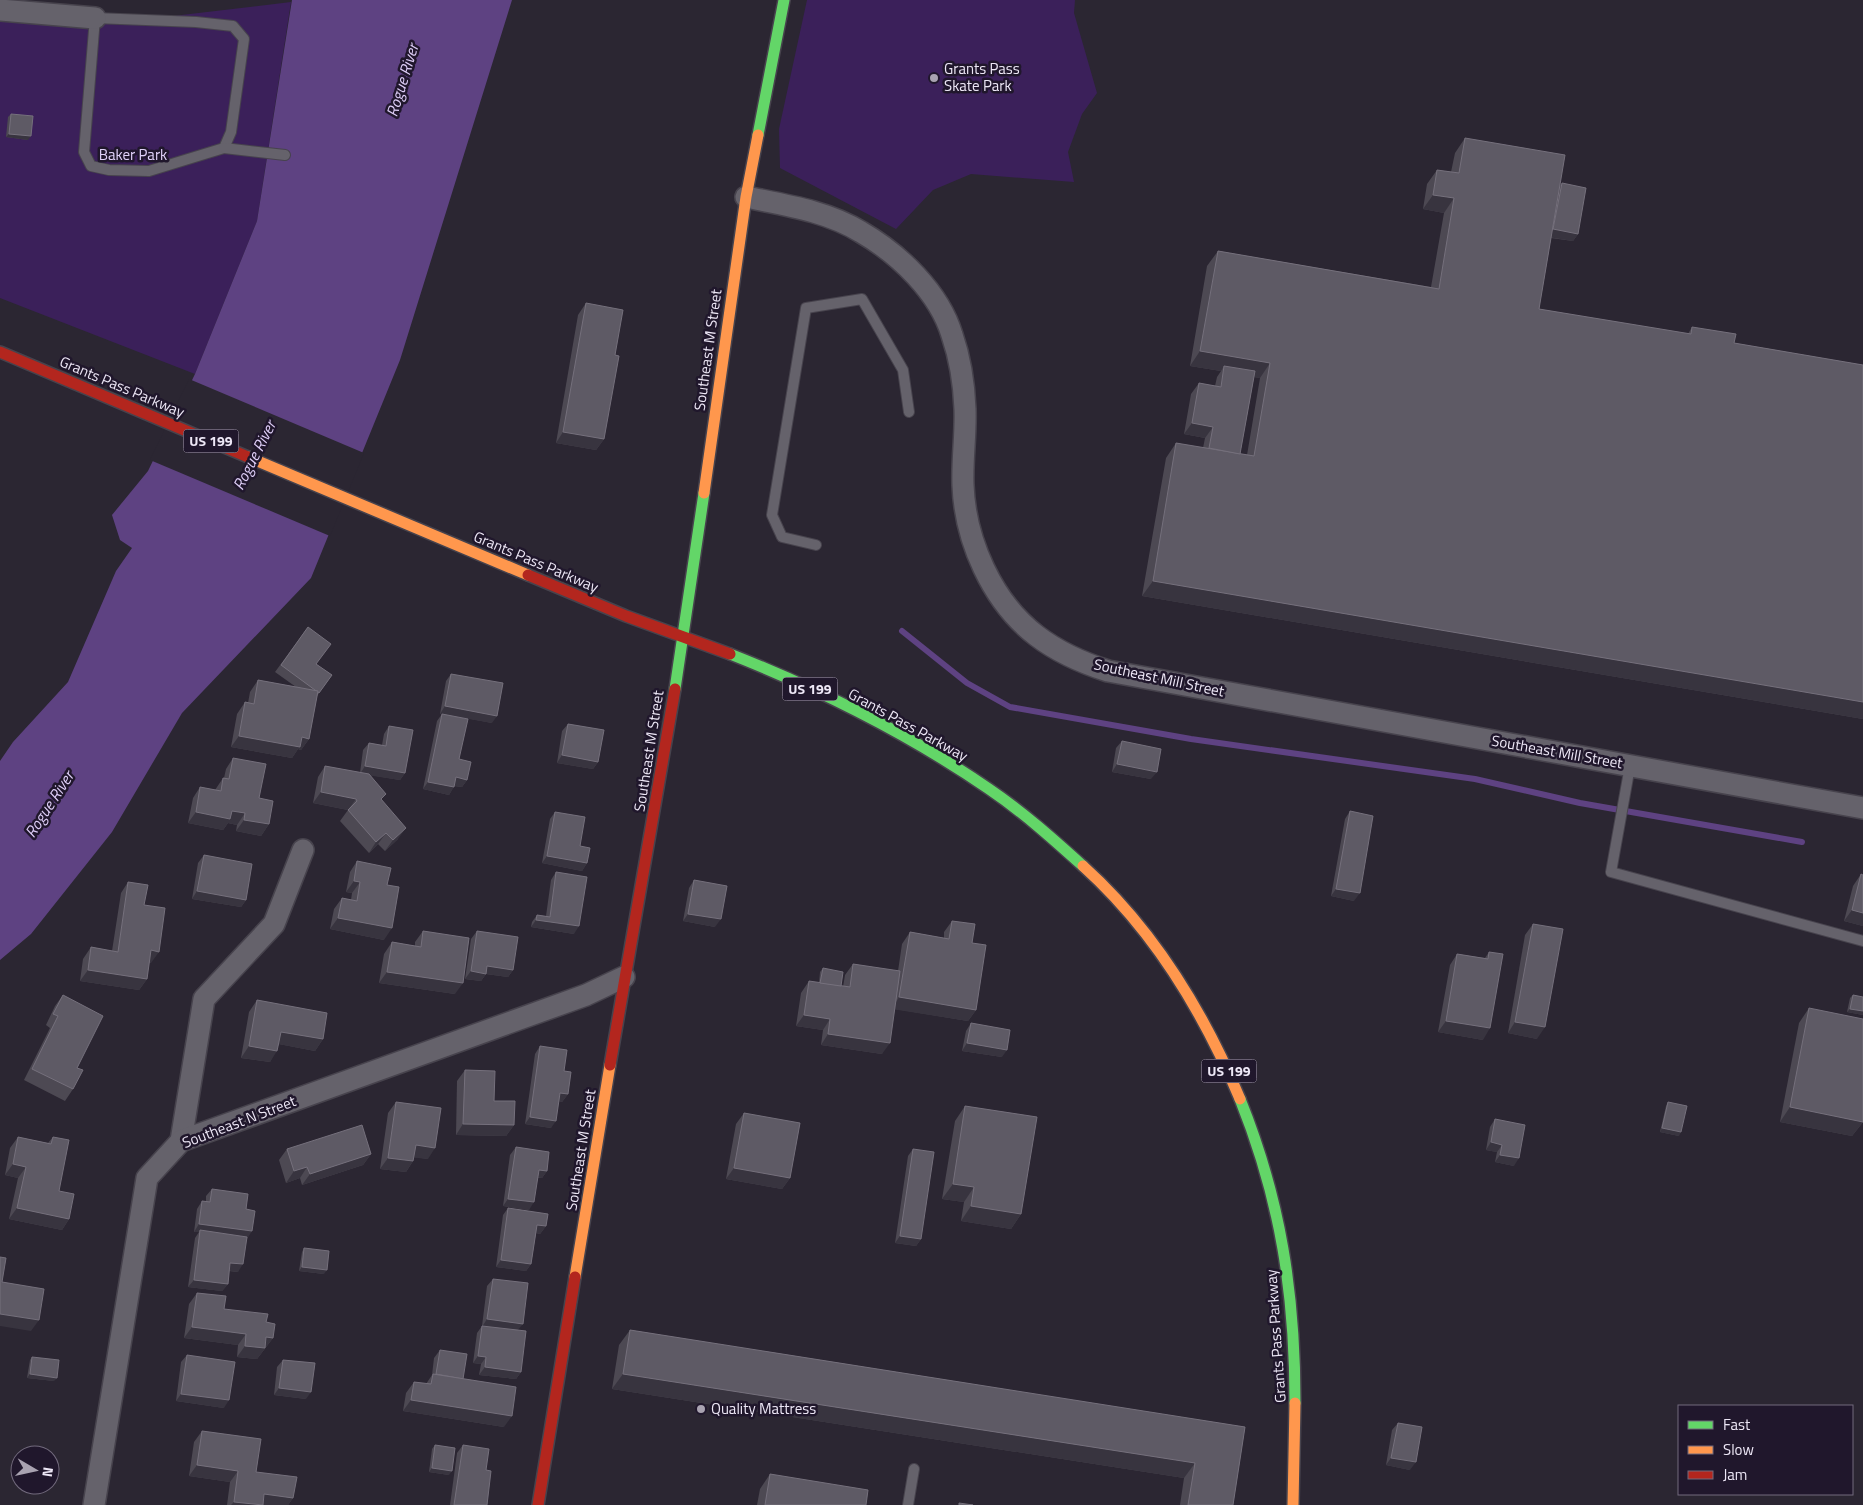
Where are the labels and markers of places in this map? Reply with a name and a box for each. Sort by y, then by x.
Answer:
place label: Grants Pass Skate Park [944,57,1020,97]
marker: Grants Pass Skate Park [928,72,940,84]
place label: Quality Mattress [711,1397,816,1420]
marker: Quality Mattress [695,1403,707,1415]

